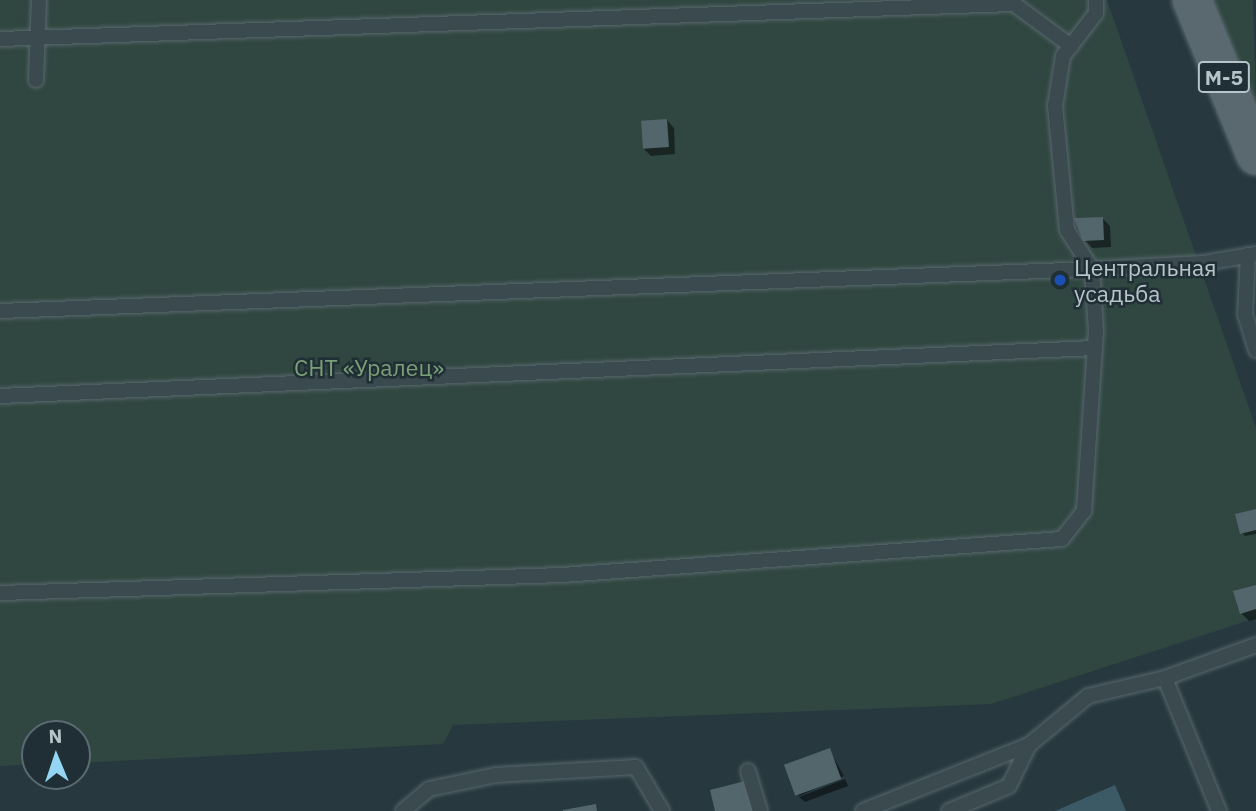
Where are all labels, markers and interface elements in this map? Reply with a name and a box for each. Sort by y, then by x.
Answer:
road number: М-5 [1198,60,1250,94]
place label: Центральная усадьба [1074,253,1217,307]
marker: Центральная усадьба [1052,272,1068,288]
park label: СНТ «Уралец» [294,353,444,381]
north arrow [21,720,91,790]
text: N [48,724,63,748]

